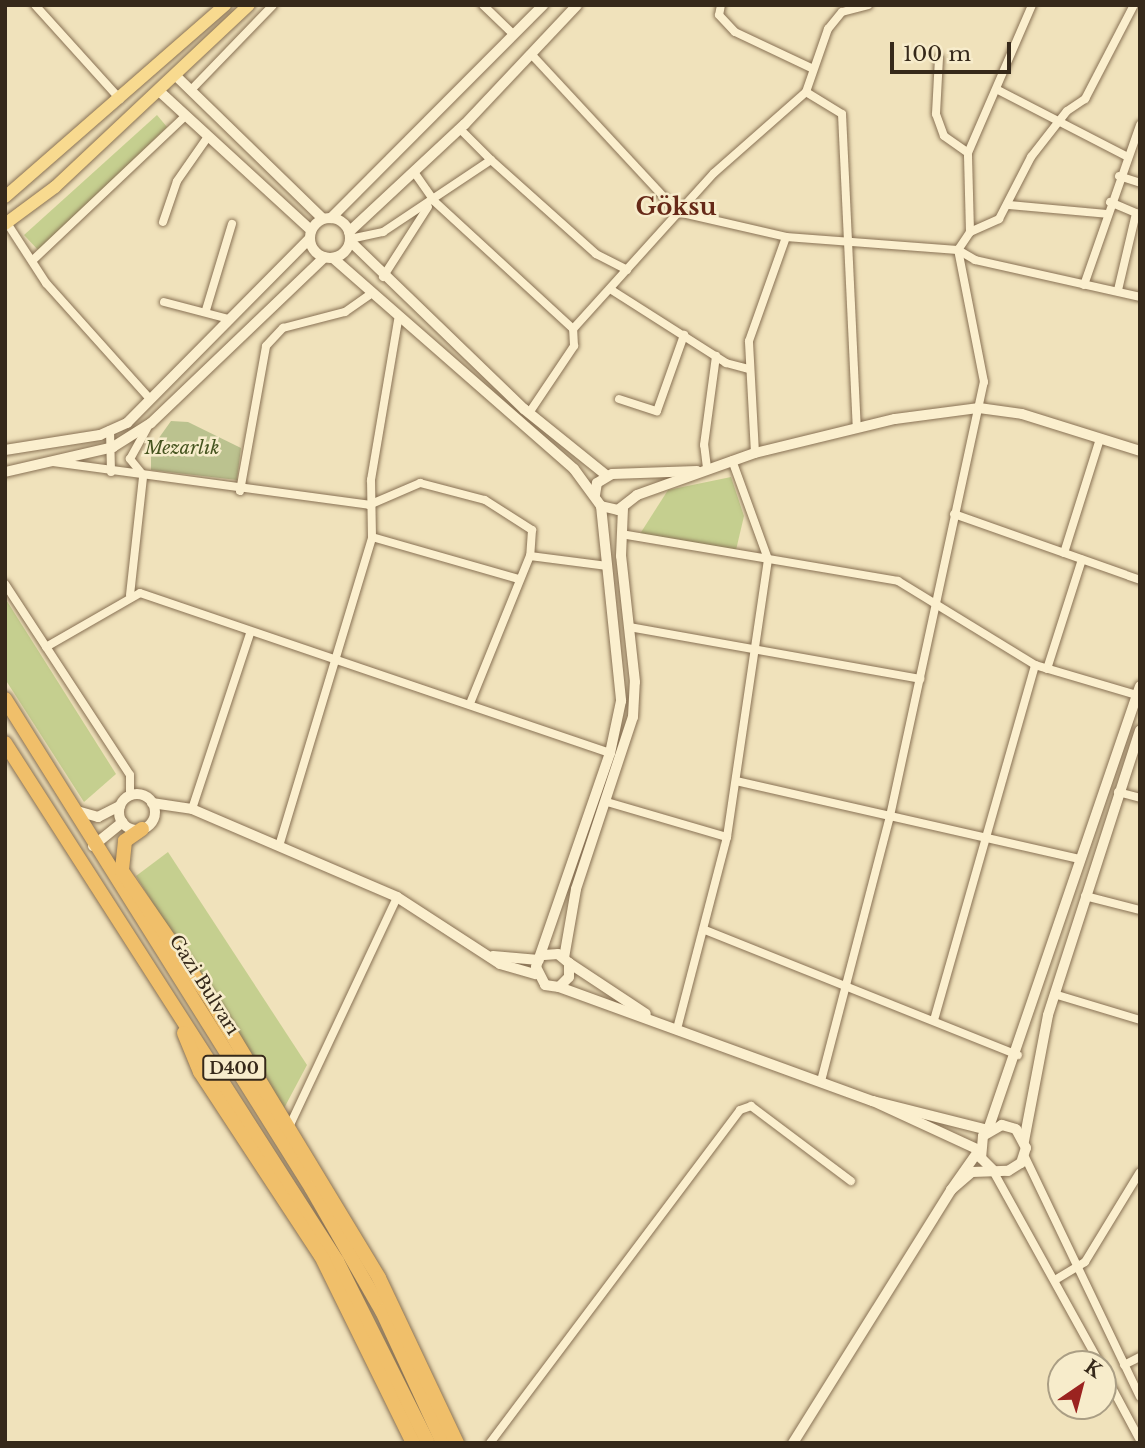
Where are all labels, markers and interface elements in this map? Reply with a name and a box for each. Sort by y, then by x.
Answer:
scale bar [893,28,1014,72]
text: 100 m [903,41,971,67]
district label: Göksu [636,193,716,221]
park label: Mezarlık [145,437,219,459]
street label: Gazi Bulvarı [165,931,243,1039]
road number: D400 [201,1056,267,1080]
north arrow [1047,1350,1117,1420]
text: K [1080,1355,1106,1383]

